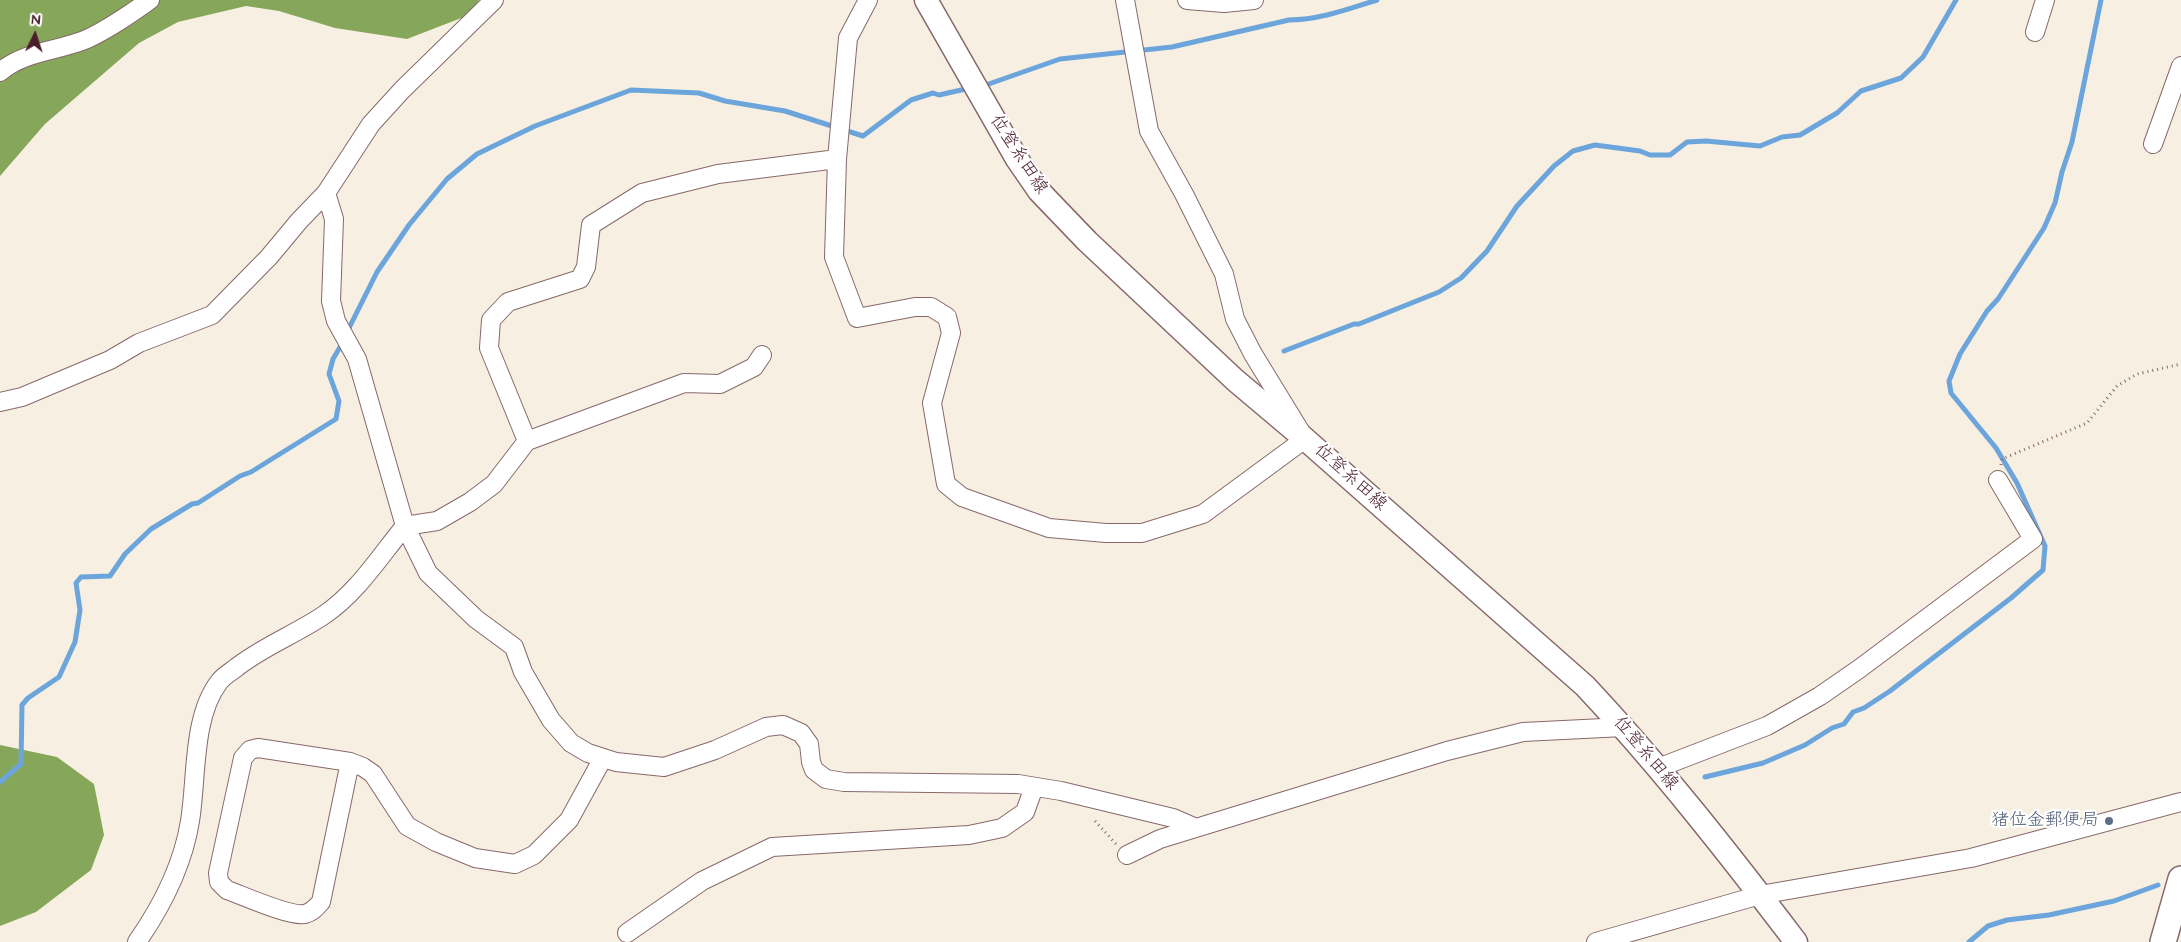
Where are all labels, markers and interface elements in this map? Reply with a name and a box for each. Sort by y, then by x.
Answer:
north arrow [10,10,60,60]
text: N [31,10,41,30]
street label: 位登糸田線 [984,111,1052,199]
street label: 位登糸田線 [1309,440,1391,516]
street label: 位登糸田線 [1608,713,1682,795]
place label: 猪位金郵便局 [1991,810,2099,832]
marker: 猪位金郵便局 [2103,815,2115,827]

